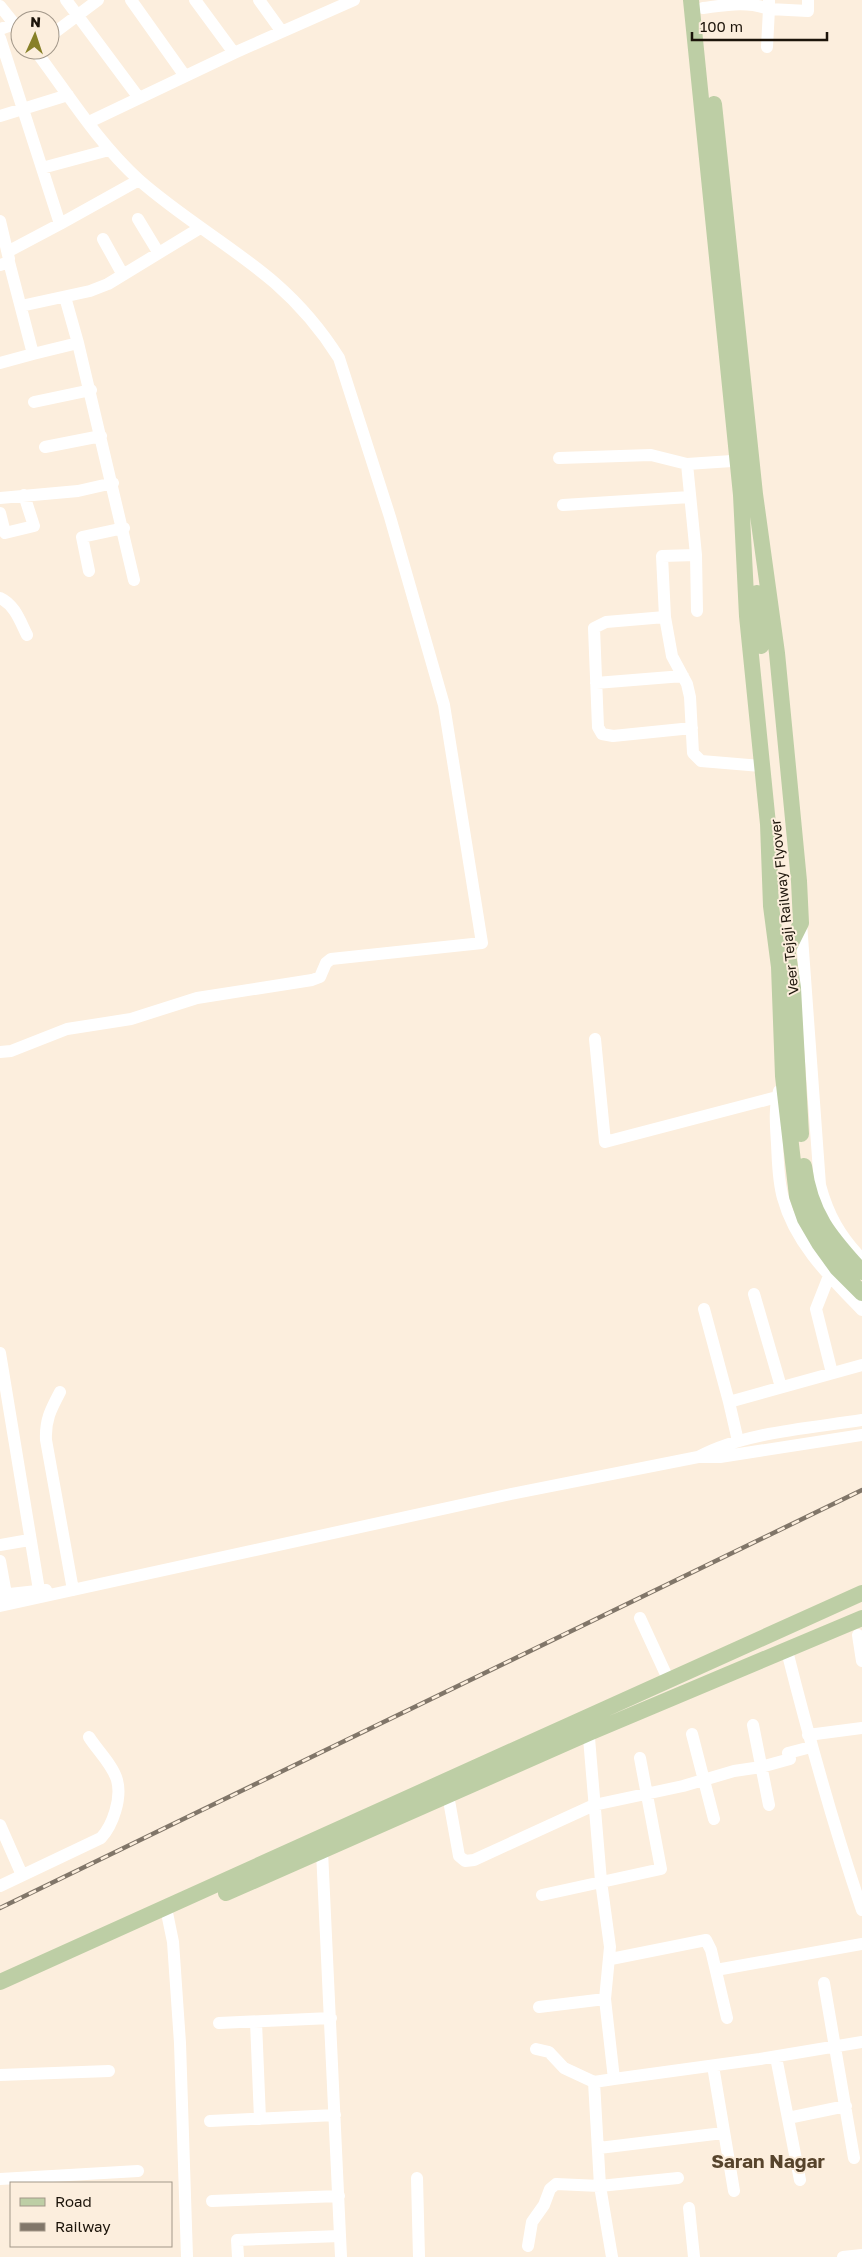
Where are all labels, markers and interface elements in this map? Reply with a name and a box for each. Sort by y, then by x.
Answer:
north arrow [10,10,60,60]
scale bar [692,10,827,42]
text: N [30,13,41,30]
text: 100 m [700,17,743,35]
street label: Veer Tejaji Railway Flyover [766,818,802,996]
district label: Saran Nagar [711,2149,825,2172]
legend [10,2182,172,2247]
text: Road [55,2192,92,2210]
text: Railway [55,2217,111,2235]

